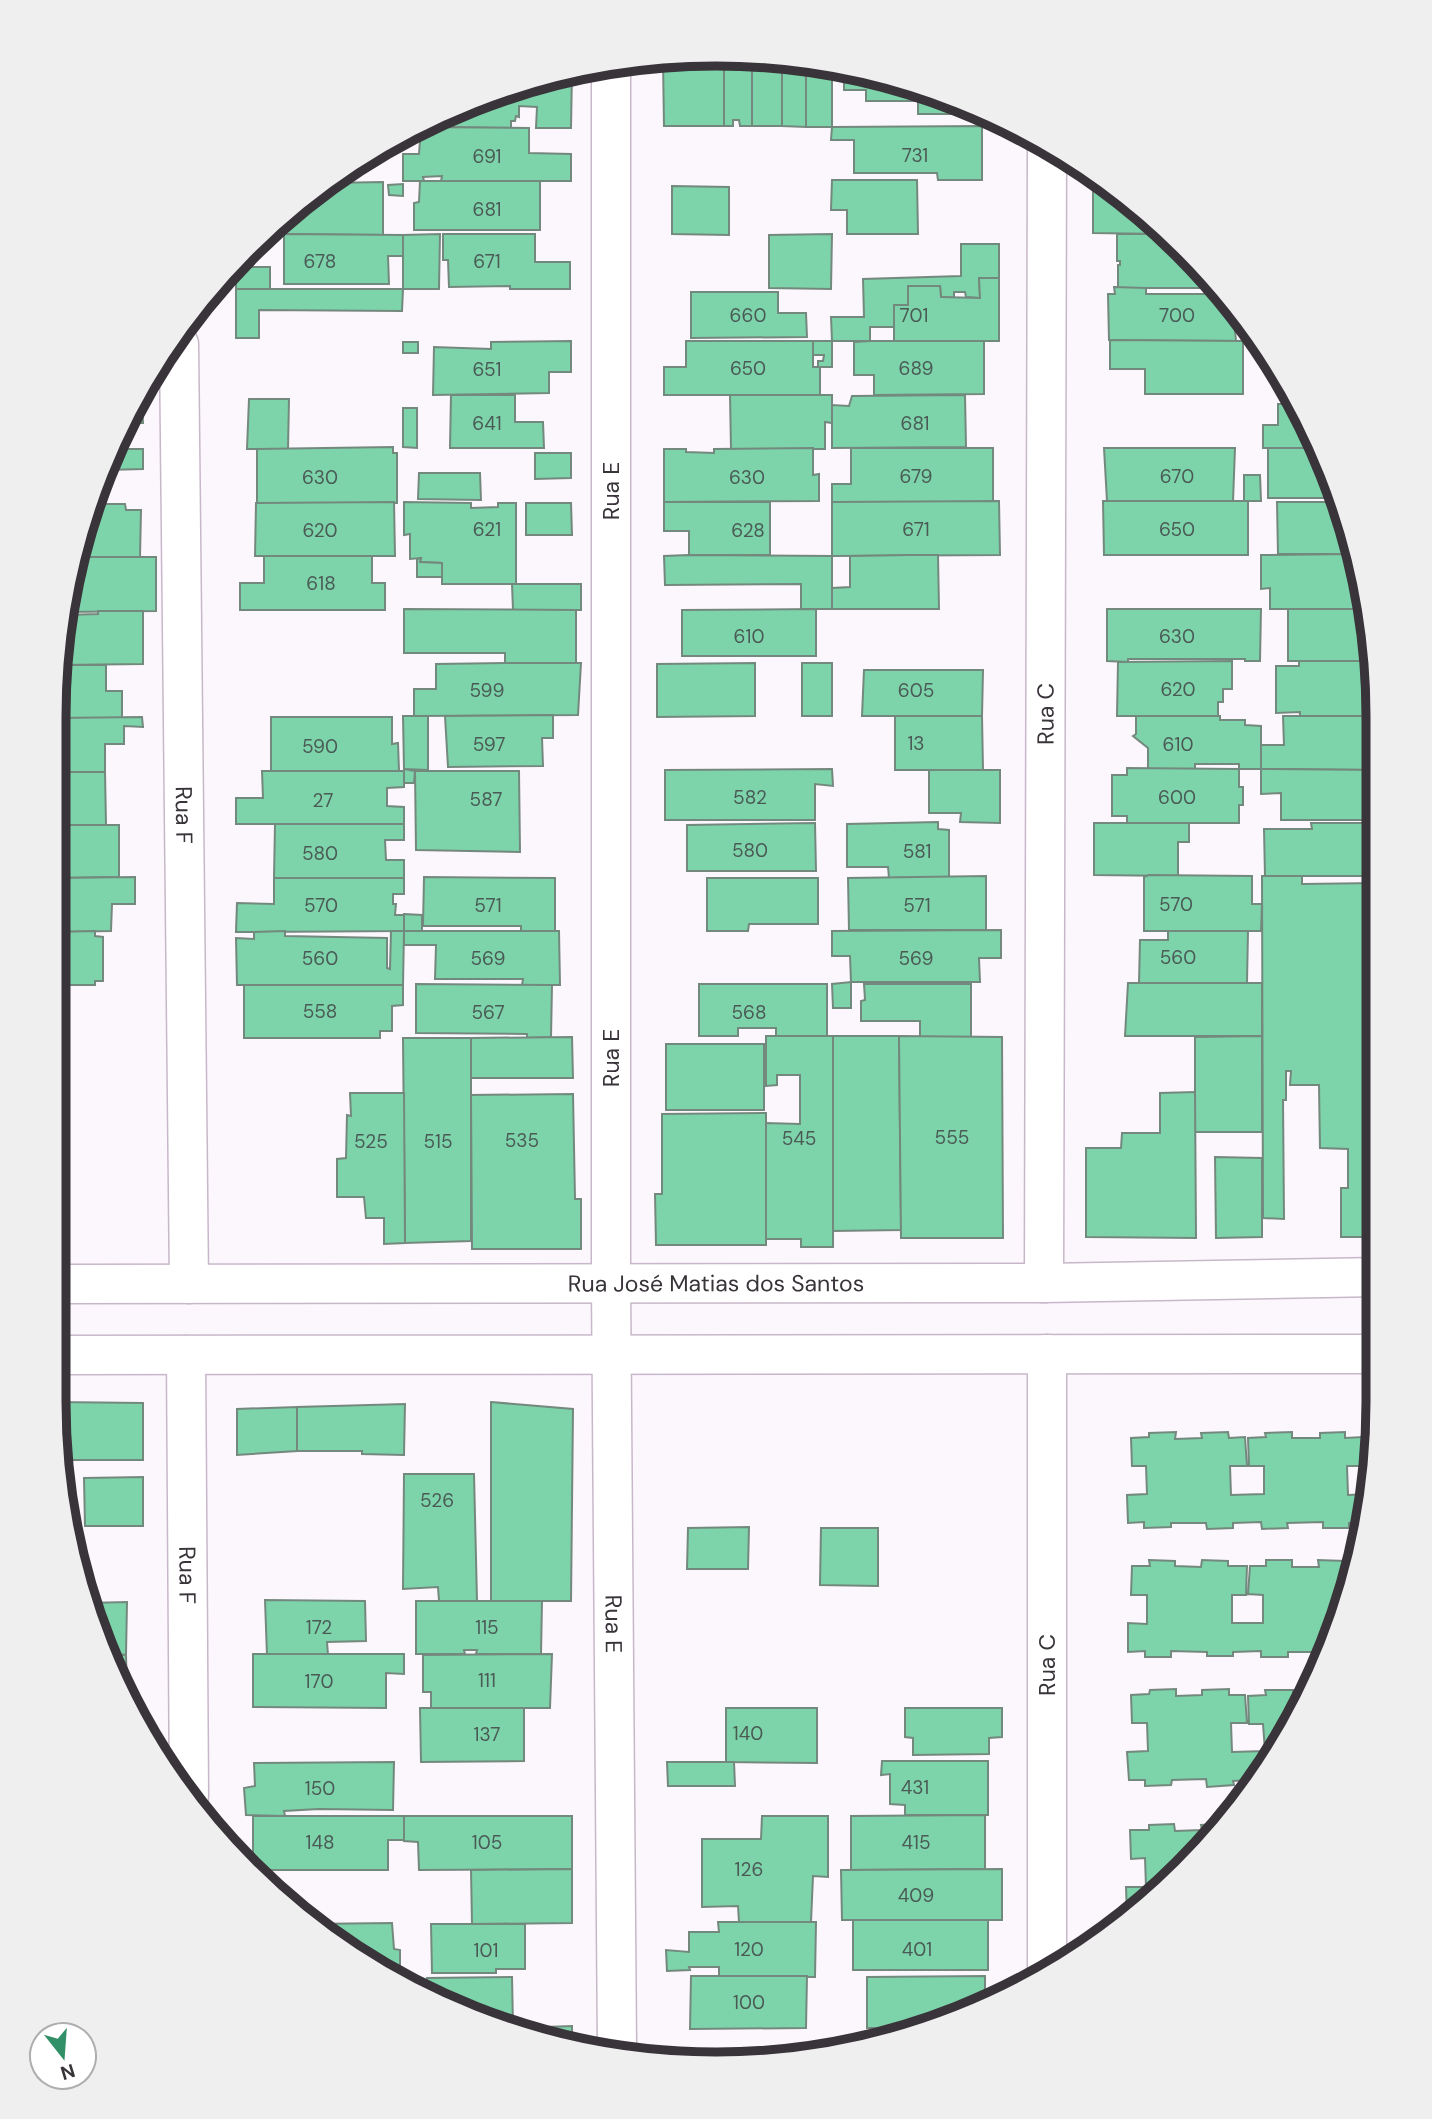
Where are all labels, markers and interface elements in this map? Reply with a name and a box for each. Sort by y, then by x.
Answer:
house number: 731 [902,143,928,168]
house number: 691 [472,144,502,169]
house number: 681 [472,197,502,222]
house number: 678 [304,249,336,274]
house number: 671 [473,249,501,274]
house number: 660 [730,303,766,328]
house number: 701 [900,303,928,328]
house number: 700 [1159,303,1195,328]
house number: 650 [730,356,766,381]
house number: 689 [899,356,933,381]
house number: 651 [472,357,502,382]
house number: 641 [472,411,502,436]
house number: 681 [900,411,930,436]
street label: Rua E [596,462,626,520]
house number: 679 [899,464,933,489]
house number: 670 [1160,464,1194,489]
house number: 630 [302,465,338,490]
house number: 630 [729,465,765,490]
house number: 621 [473,517,501,542]
house number: 671 [902,517,930,542]
house number: 650 [1159,517,1195,542]
house number: 620 [302,518,338,543]
house number: 628 [731,518,765,543]
house number: 618 [306,571,336,596]
house number: 610 [734,624,764,649]
house number: 630 [1159,624,1195,649]
house number: 620 [1160,677,1196,702]
house number: 599 [470,678,504,703]
house number: 605 [898,678,934,703]
street label: Rua C [1030,683,1061,745]
house number: 13 [907,731,925,756]
house number: 597 [473,732,505,757]
house number: 610 [1163,732,1193,757]
house number: 590 [302,734,338,759]
house number: 582 [733,785,767,810]
house number: 600 [1158,785,1196,810]
street label: Rua F [169,786,199,844]
house number: 587 [470,787,502,812]
house number: 27 [313,788,333,813]
house number: 580 [732,838,768,863]
house number: 581 [903,839,931,864]
house number: 580 [302,841,338,866]
house number: 570 [1159,892,1193,917]
house number: 570 [304,893,338,918]
house number: 571 [474,893,502,918]
house number: 571 [903,893,931,918]
house number: 560 [1160,945,1196,970]
house number: 560 [302,946,338,971]
house number: 569 [470,946,506,971]
house number: 569 [898,946,934,971]
house number: 558 [303,999,337,1024]
house number: 567 [471,1000,505,1025]
house number: 568 [731,1000,767,1025]
street label: Rua E [596,1029,626,1087]
house number: 555 [935,1125,969,1150]
house number: 545 [782,1126,816,1151]
house number: 535 [505,1128,539,1153]
house number: 525 [354,1129,388,1154]
house number: 515 [423,1129,453,1154]
street label: Rua José Matias dos Santos [568,1268,864,1298]
house number: 526 [420,1488,454,1513]
street label: Rua F [172,1546,203,1604]
street label: Rua E [598,1595,629,1653]
house number: 172 [306,1615,332,1640]
house number: 115 [475,1615,499,1640]
street label: Rua C [1032,1634,1062,1696]
house number: 111 [478,1668,496,1693]
house number: 170 [305,1669,333,1694]
house number: 140 [733,1721,763,1746]
house number: 137 [474,1722,500,1747]
house number: 431 [901,1775,929,1800]
house number: 150 [305,1776,335,1801]
house number: 148 [305,1830,335,1855]
house number: 105 [472,1830,502,1855]
house number: 415 [901,1830,931,1855]
house number: 126 [735,1857,763,1882]
house number: 409 [898,1883,934,1908]
house number: 120 [734,1937,764,1962]
house number: 401 [902,1937,932,1962]
house number: 101 [474,1938,498,1963]
house number: 100 [733,1990,765,2015]
north arrow [28,2021,98,2091]
text: N [58,2058,78,2086]

